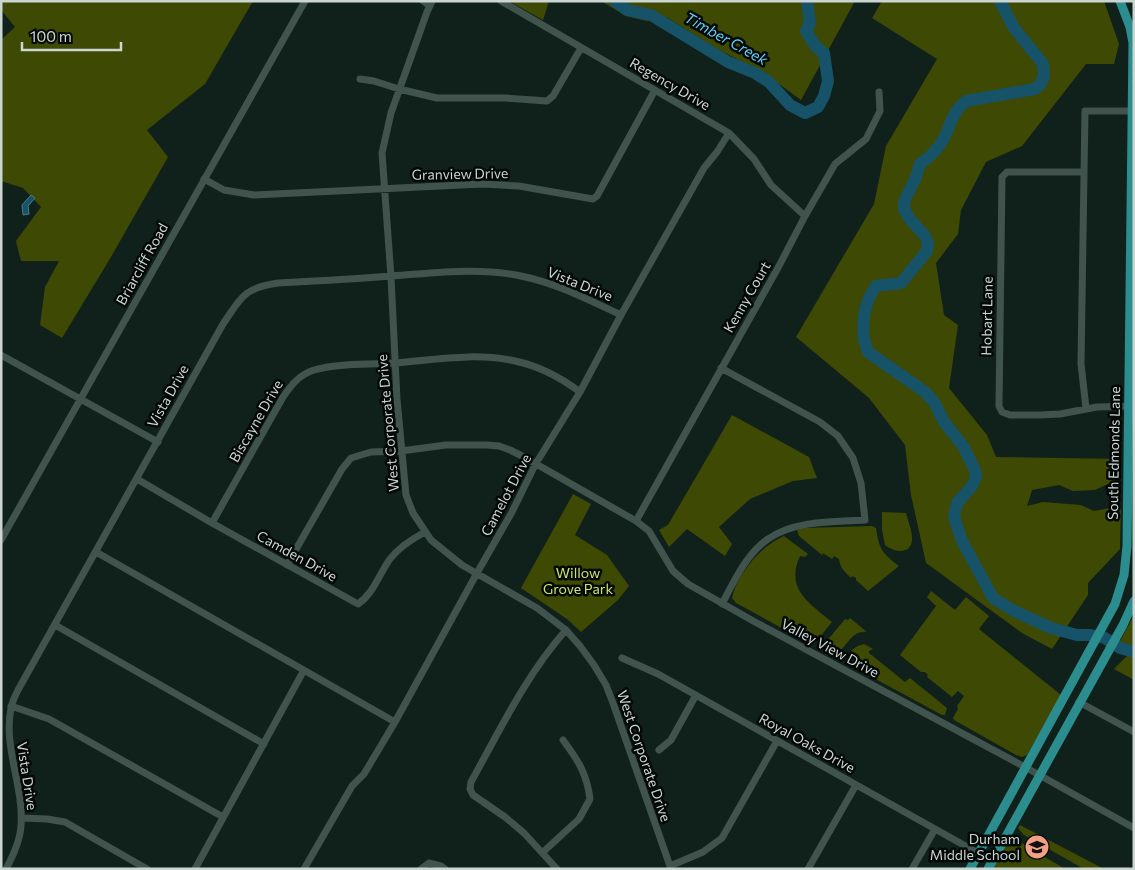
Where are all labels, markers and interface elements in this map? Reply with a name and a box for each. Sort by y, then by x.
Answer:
water label: Timber Creek [682,8,772,69]
scale bar [22,20,121,52]
text: 100 m [30,27,72,45]
street label: Regency Drive [627,54,713,113]
street label: Granview Drive [412,164,508,183]
street label: Briarcliff Road [112,220,171,308]
street label: Kenny Court [719,258,774,335]
street label: Vista Drive [545,263,615,304]
street label: Hobart Lane [977,276,996,356]
street label: West Corporate Drive [373,354,402,492]
street label: Vista Drive [143,361,192,430]
street label: Biscayne Drive [225,377,286,465]
street label: South Edmonds Lane [1104,386,1123,520]
street label: Camelot Drive [477,451,534,539]
street label: Camden Drive [254,527,340,585]
park label: Willow Grove Park [543,564,613,597]
street label: Valley View Drive [778,615,882,681]
street label: West Corporate Drive [614,688,675,824]
street label: Royal Oaks Drive [756,709,858,776]
street label: Vista Drive [14,740,41,811]
place label: Durham Middle School [930,830,1020,863]
school or university icon: Durham Middle School [1024,834,1050,860]

